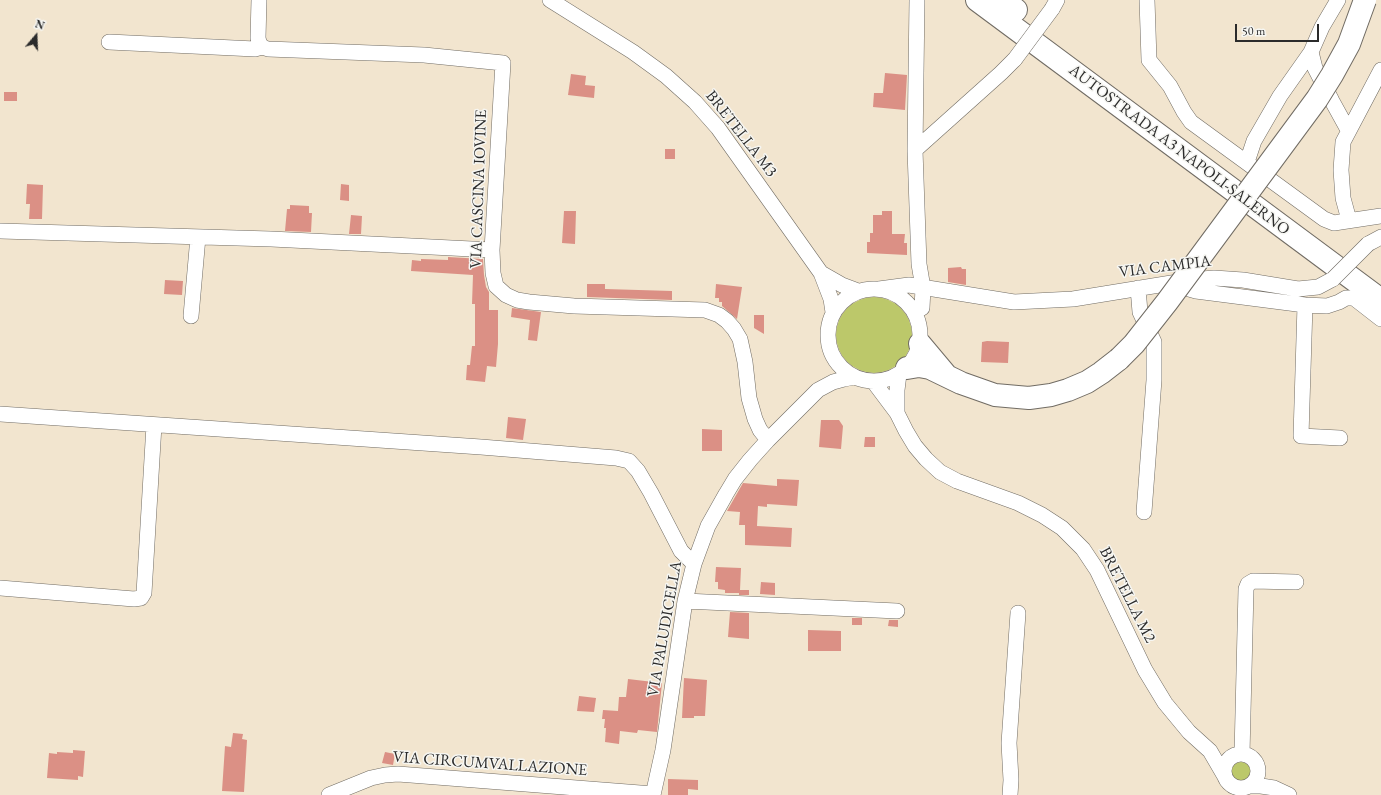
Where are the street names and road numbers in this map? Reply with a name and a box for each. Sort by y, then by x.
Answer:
street label: AUTOSTRADA A3 NAPOLI-SALERNO [1065,61,1293,239]
street label: BRETELLA M3 [701,87,781,181]
street label: VIA CASCINA IOVINE [467,109,491,269]
street label: VIA CAMPIA [1118,252,1212,282]
street label: BRETELLA M2 [1095,544,1159,646]
street label: VIA PALUDICELLA [644,560,686,698]
street label: VIA CIRCUMVALLAZIONE [392,748,588,780]

